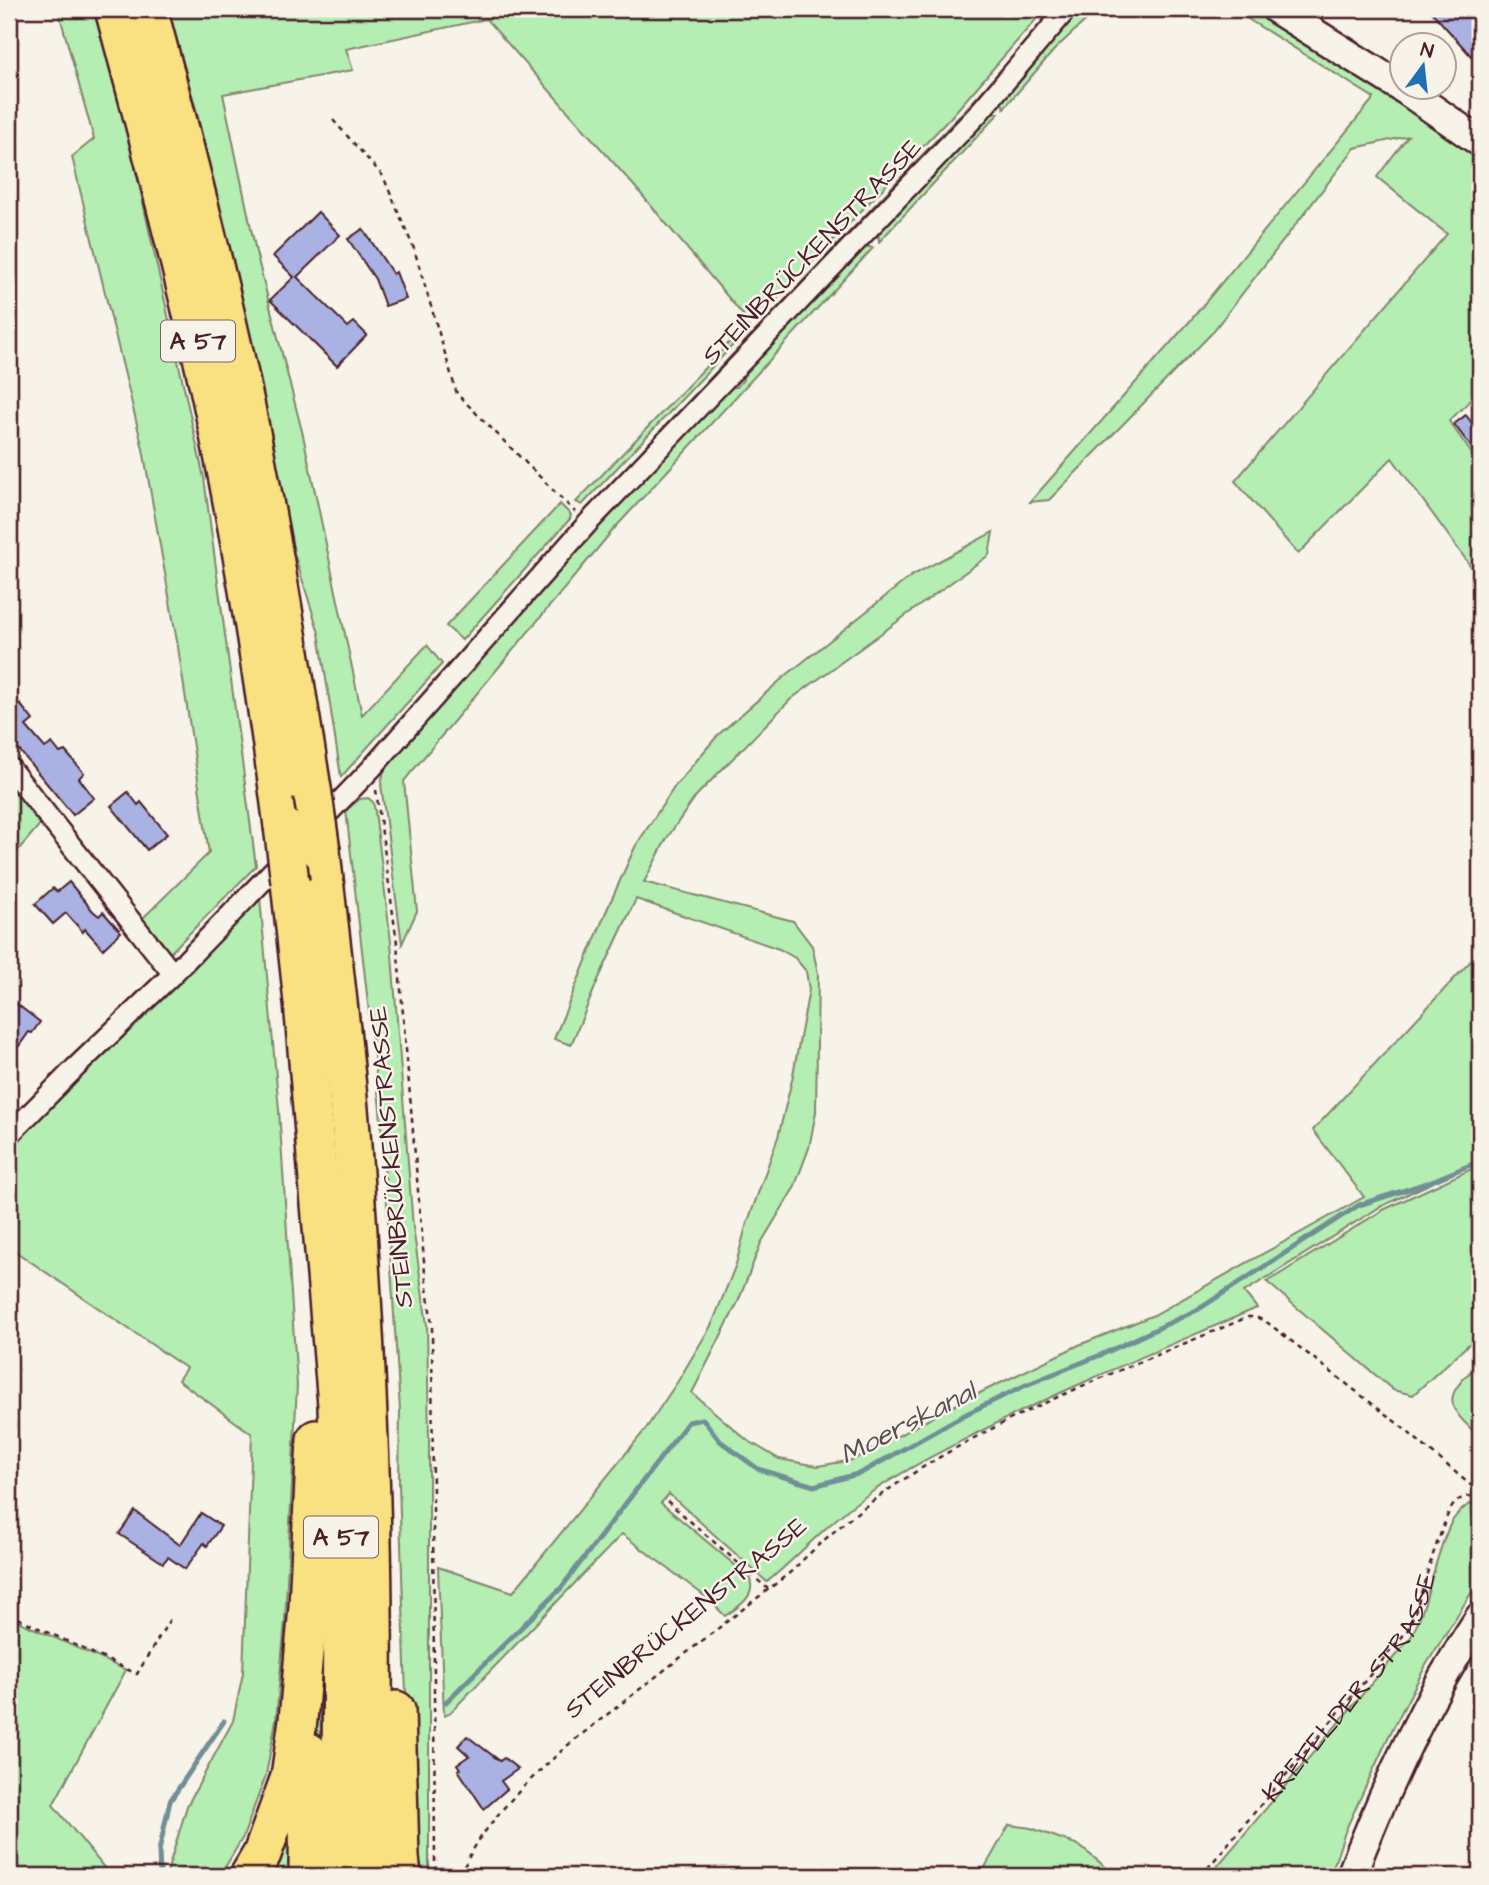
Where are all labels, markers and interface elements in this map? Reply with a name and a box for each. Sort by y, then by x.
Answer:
north arrow [1388,32,1458,102]
text: N [1418,36,1436,66]
street label: STEINBRÜCKENSTRASSE [694,130,930,373]
road number: A 57 [161,320,235,362]
street label: STEINBRÜCKENSTRASSE [360,1004,422,1309]
water label: Moerskanal [833,1371,986,1474]
street label: STEINBRÜCKENSTRASSE [557,1508,815,1727]
road number: A 57 [304,1517,378,1558]
street label: KREFELDER STRASSE [1254,1568,1445,1810]

